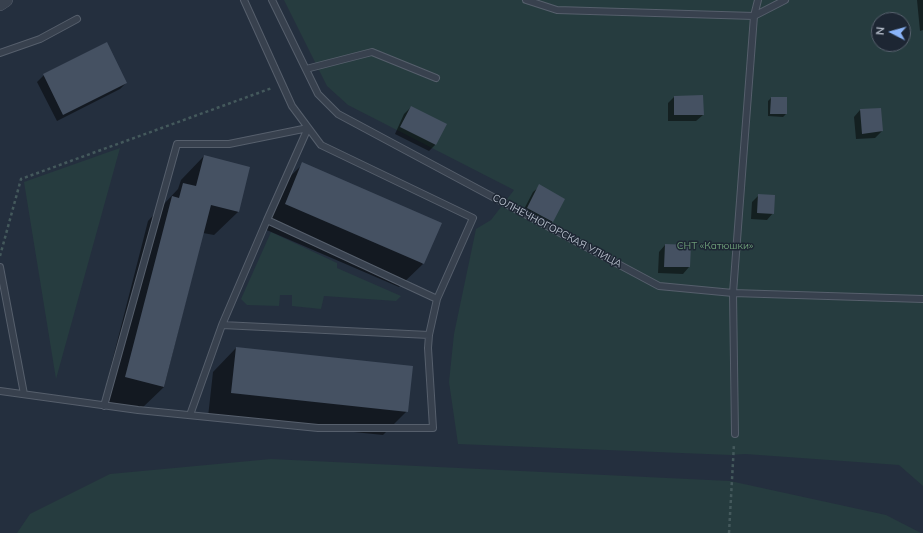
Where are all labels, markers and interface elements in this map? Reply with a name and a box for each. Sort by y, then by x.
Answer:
north arrow [871,12,911,52]
text: N [873,26,887,36]
street label: СОЛНЕЧНОГОРСКАЯ УЛИЦА [490,192,624,270]
park label: СНТ «Катюшки» [677,240,753,252]

